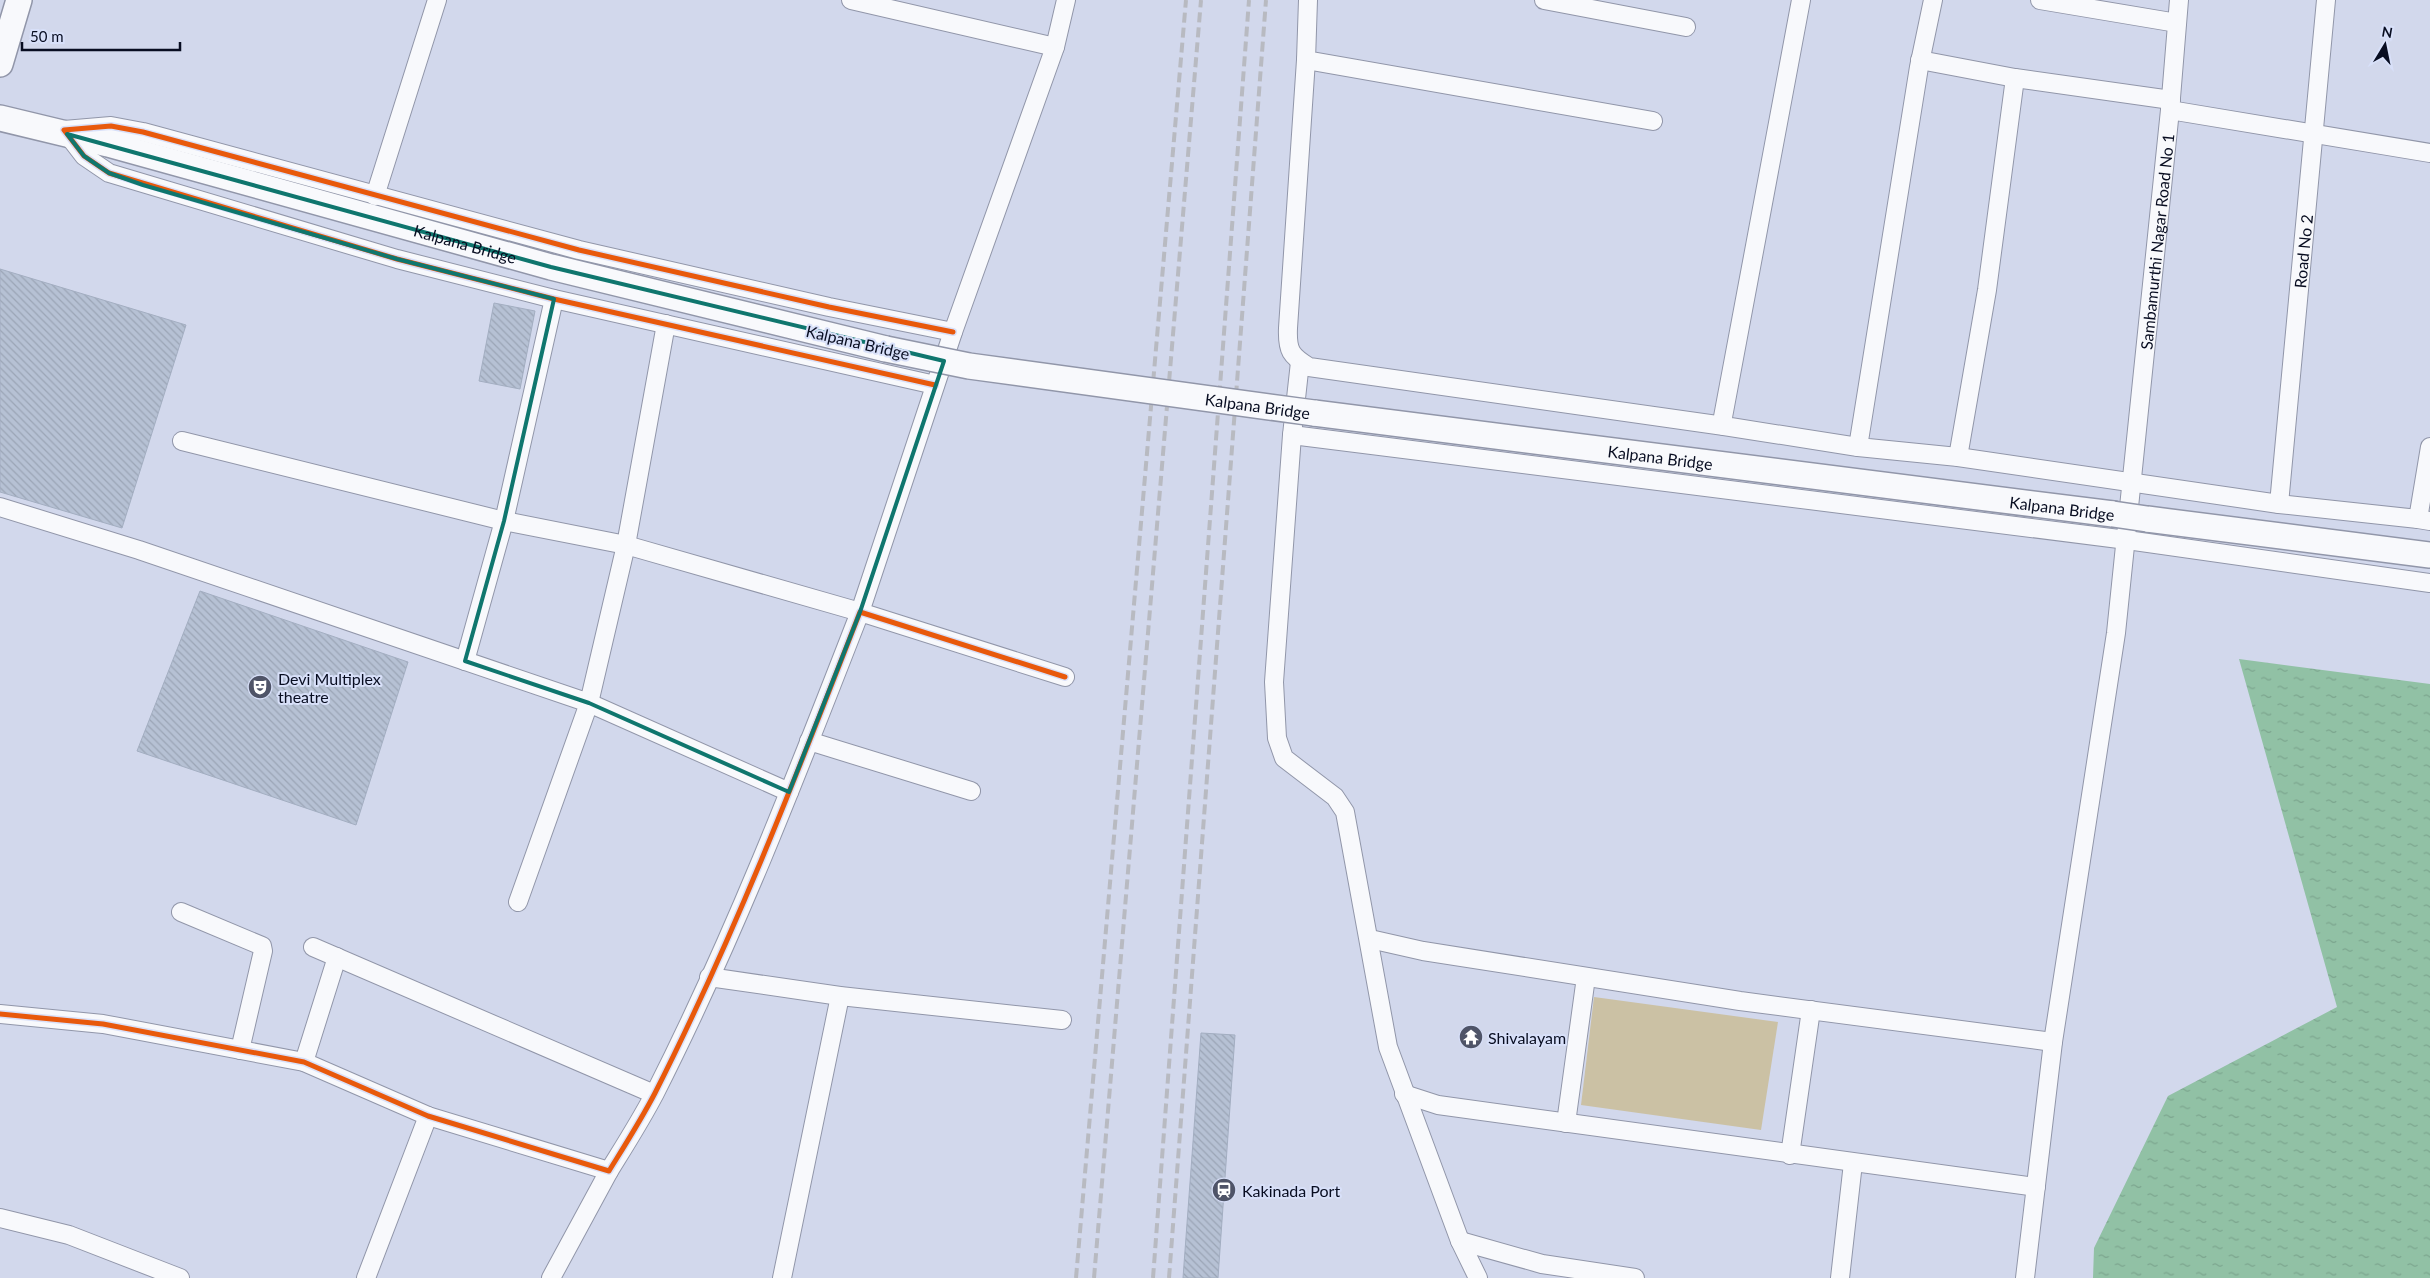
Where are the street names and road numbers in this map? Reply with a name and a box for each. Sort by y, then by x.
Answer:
street label: Sambamurthi Nagar Road No 1 [2136,133,2177,351]
street label: Road No 2 [2290,213,2315,289]
street label: Kalpana Bridge [412,220,519,267]
street label: Kalpana Bridge [804,321,912,363]
street label: Kalpana Bridge [1204,389,1311,422]
street label: Kalpana Bridge [1607,441,1714,473]
street label: Kalpana Bridge [2008,492,2116,524]

